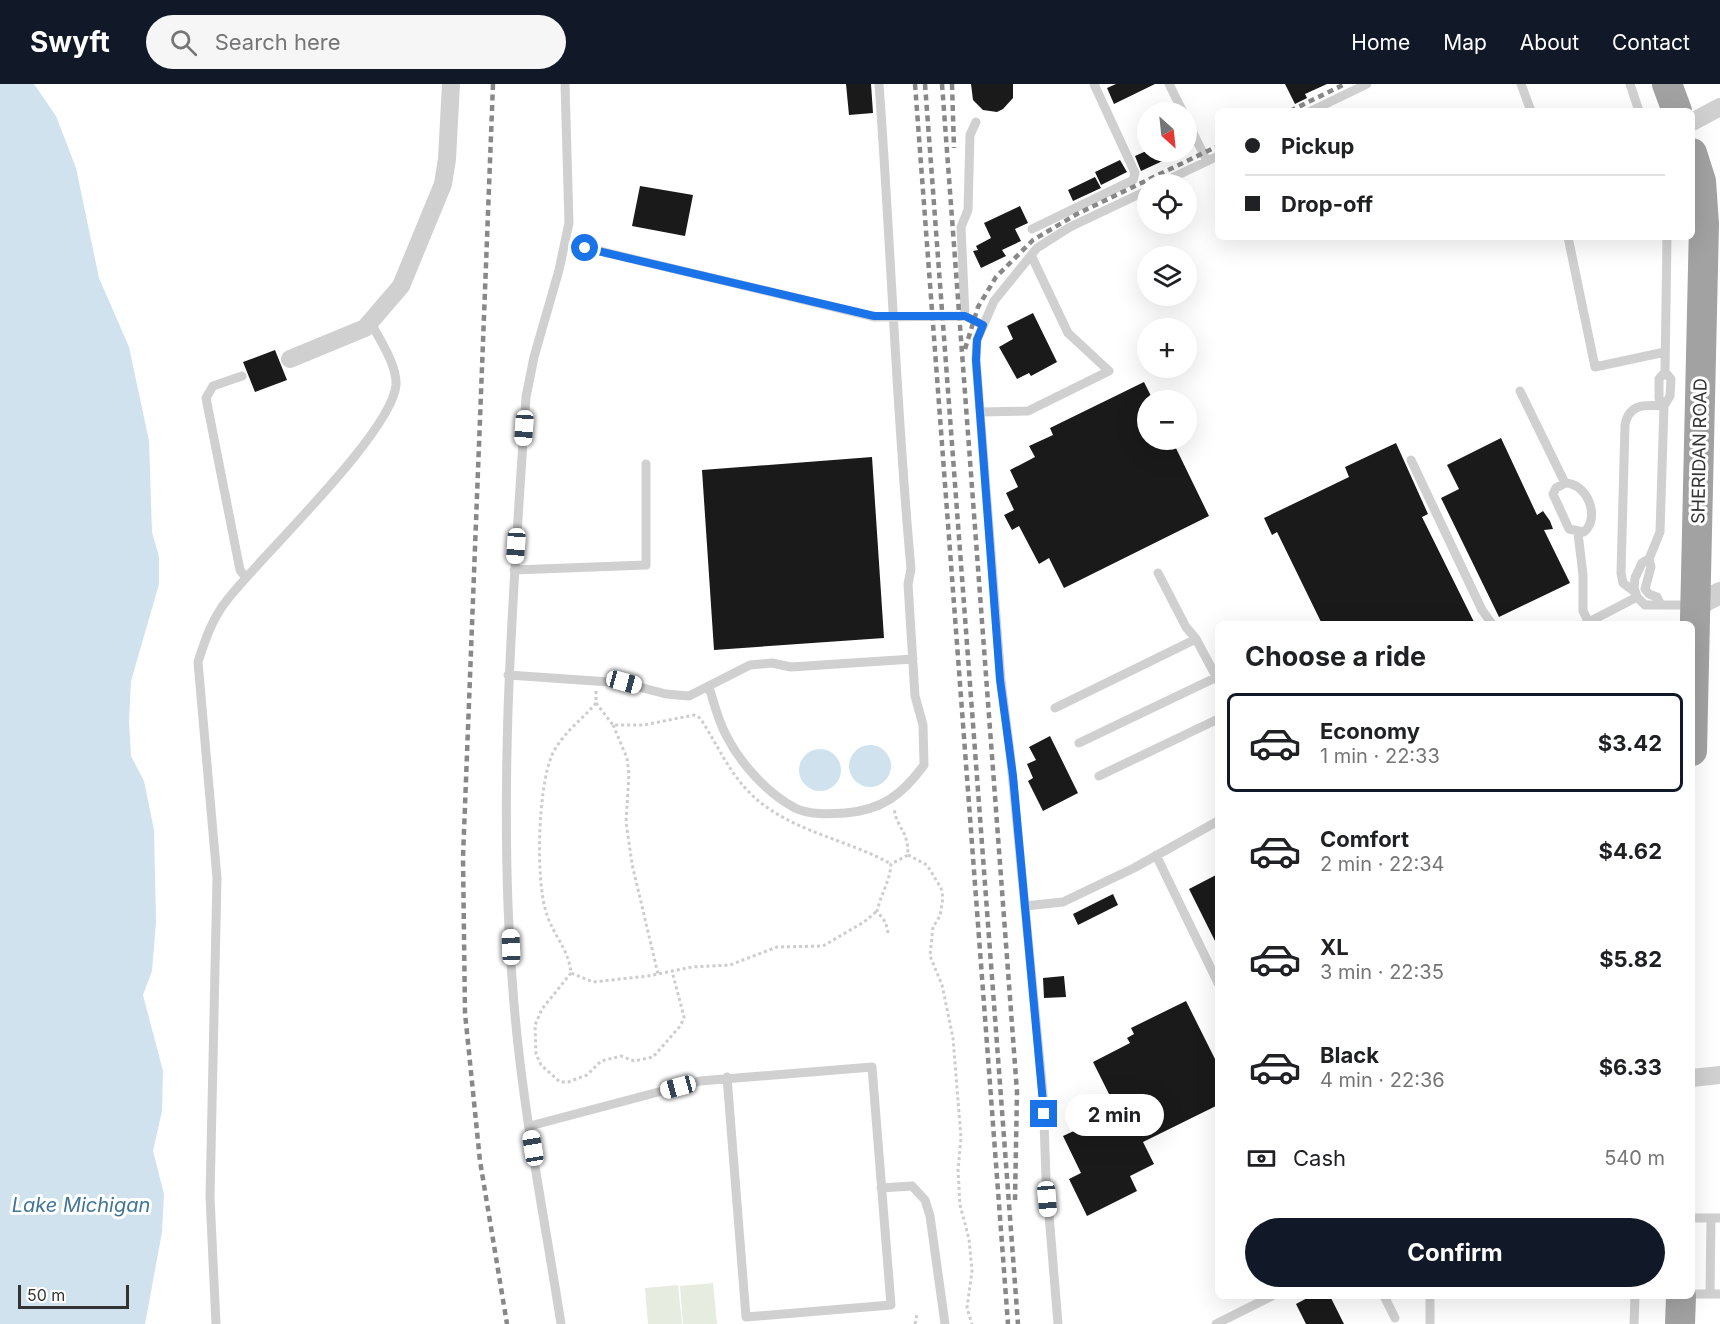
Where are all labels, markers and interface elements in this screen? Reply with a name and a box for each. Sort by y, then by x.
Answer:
search box [146,15,566,69]
text: Swyft [30,25,110,59]
icon: search [167,26,200,59]
text: Search here [215,29,340,55]
text: Home [1351,30,1410,55]
text: Map [1443,30,1487,55]
text: About [1520,30,1579,55]
text: Contact [1612,30,1690,55]
north arrow [1137,102,1197,162]
map controls [1137,102,1197,450]
text: Pickup [1281,133,1355,159]
button: locate [1137,174,1197,234]
text: Drop-off [1281,191,1373,217]
route start [571,234,598,261]
button: layers [1137,246,1197,306]
button: + [1137,318,1197,378]
street label: SHERIDAN ROAD [1687,378,1711,524]
button: − [1137,390,1197,450]
car [514,409,534,447]
car [506,527,526,565]
text: Choose a ride [1245,640,1426,673]
car [604,669,644,695]
icon: car [1248,716,1302,770]
text: Economy [1320,718,1420,744]
text: $3.42 [1598,730,1662,756]
text: 1 min · 22:33 [1320,744,1440,768]
icon: car [1248,824,1302,878]
text: Comfort [1320,826,1409,852]
text: $4.62 [1599,838,1662,864]
text: 2 min · 22:34 [1320,852,1444,876]
car [501,929,521,965]
icon: car [1248,932,1302,986]
text: XL [1320,934,1349,960]
text: $5.82 [1599,946,1662,972]
text: 3 min · 22:35 [1320,960,1444,984]
icon: car [1248,1040,1302,1094]
text: Black [1320,1042,1379,1068]
text: $6.33 [1599,1054,1662,1080]
text: 4 min · 22:36 [1320,1068,1445,1092]
car [658,1074,698,1100]
callout: 2 min [1065,1093,1164,1135]
route end [1030,1100,1057,1127]
text: 2 min [1088,1103,1141,1127]
car [521,1129,545,1167]
icon: cash [1245,1142,1278,1175]
text: Cash [1293,1145,1346,1171]
text: 540 m [1604,1146,1665,1170]
car [1036,1180,1058,1218]
water label: Lake Michigan [12,1193,150,1217]
button: Confirm [1245,1218,1665,1287]
scale bar [18,1282,129,1310]
text: 50 m [27,1285,65,1305]

